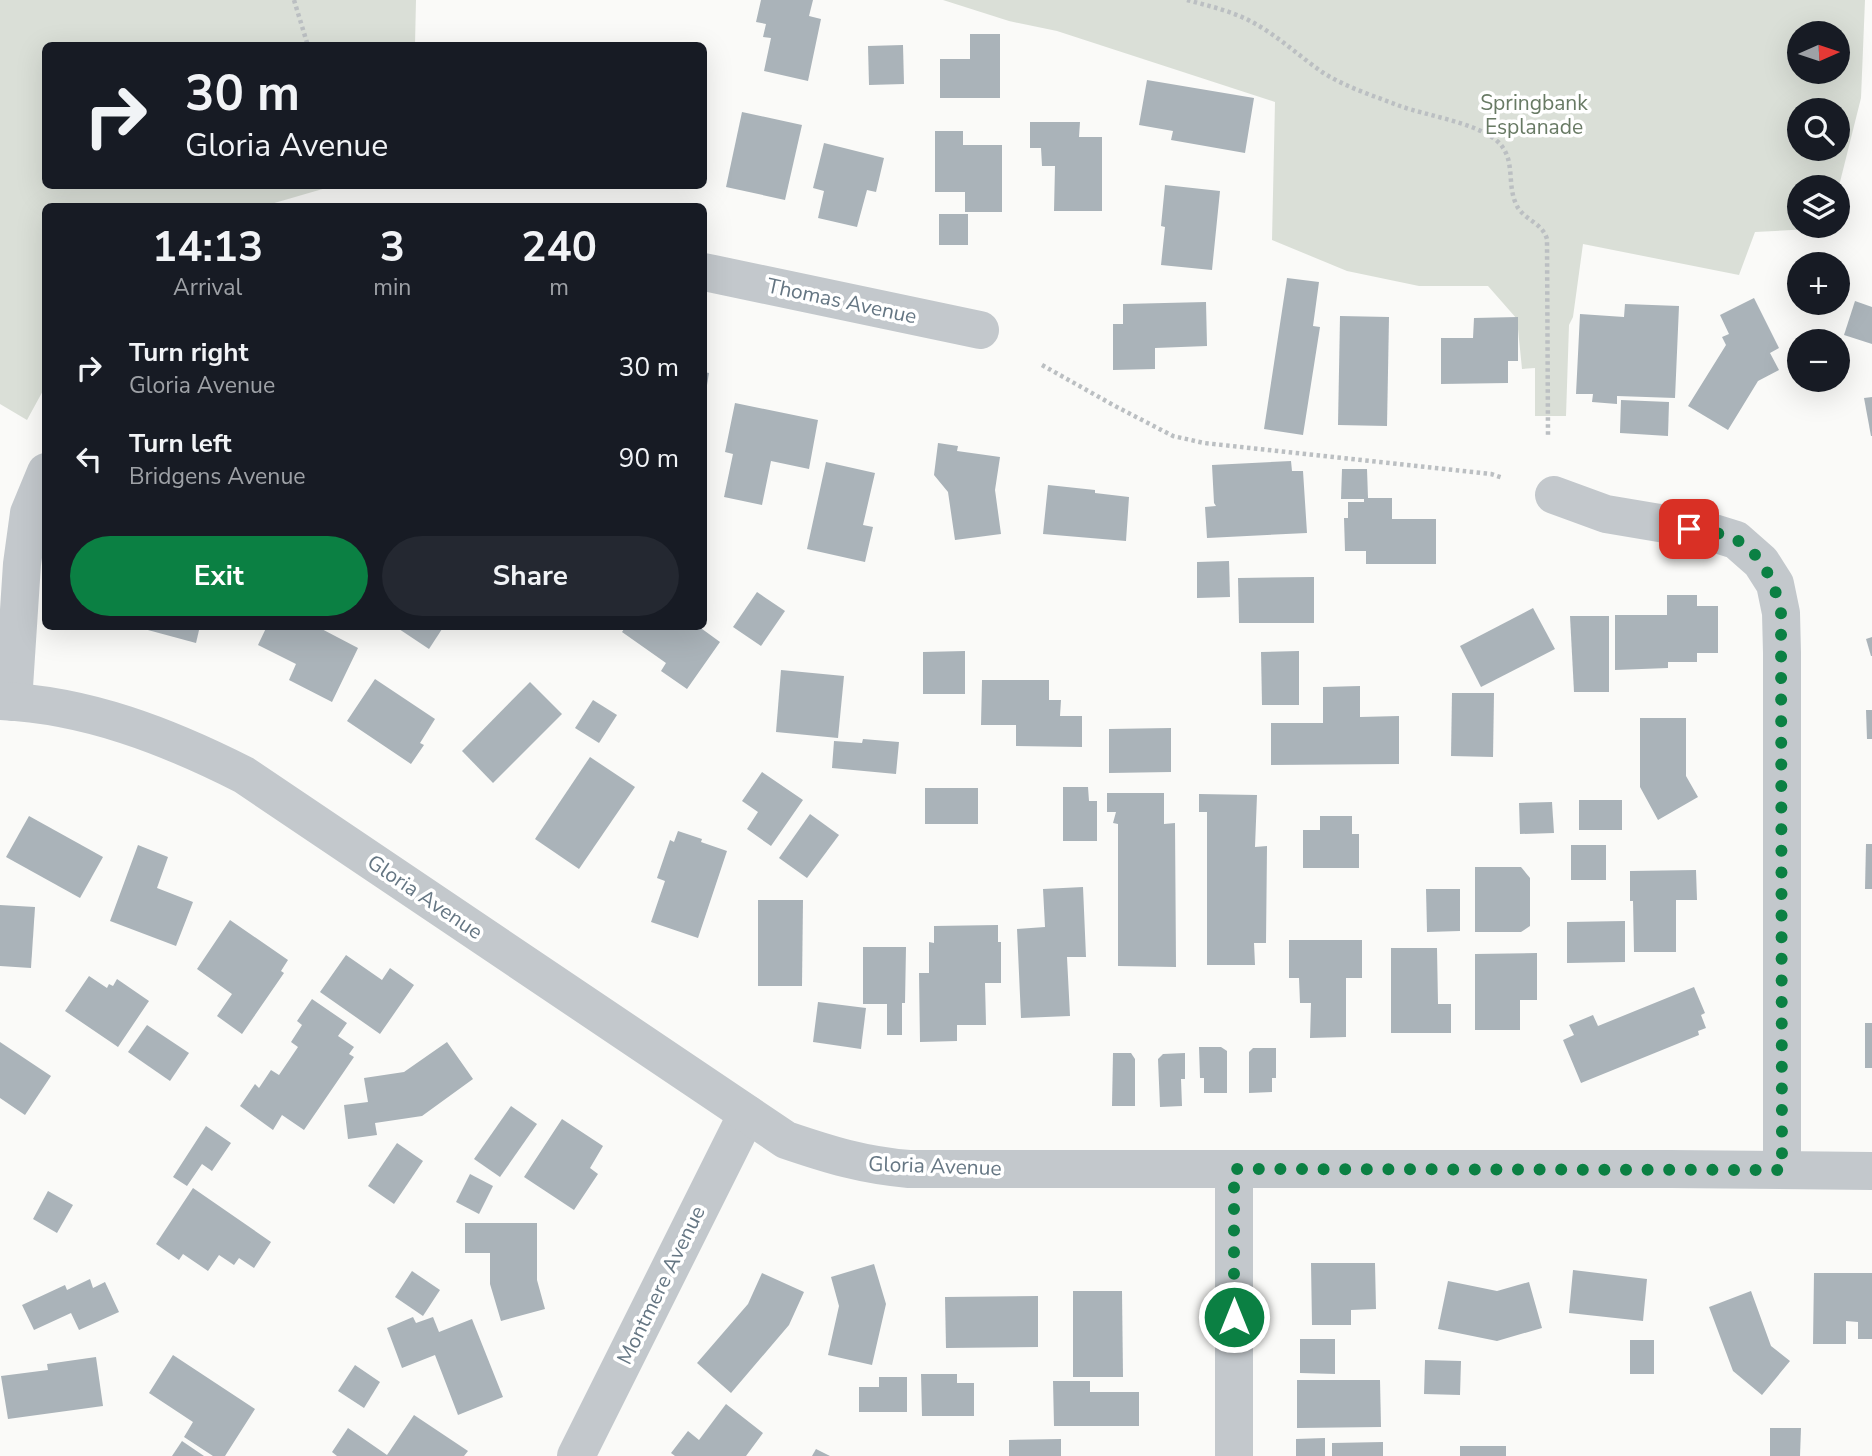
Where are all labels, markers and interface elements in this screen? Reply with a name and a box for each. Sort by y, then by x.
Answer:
north arrow [1787,21,1850,84]
map controls [1787,21,1850,392]
text: 30 m [185,60,300,127]
icon: right [70,70,161,161]
park label: Springbank Esplanade [1480,89,1588,141]
button: search [1787,98,1850,161]
text: Gloria Avenue [185,124,388,167]
button: layers [1787,175,1850,238]
text: 14:13 [152,219,263,276]
text: 3 [380,219,405,276]
text: 240 [521,219,597,276]
button: + [1787,252,1850,315]
street label: Thomas Avenue [765,271,919,331]
text: Arrival [173,272,242,303]
text: min [373,272,411,303]
text: m [549,272,569,303]
button: − [1787,329,1850,392]
text: Turn right [129,335,248,370]
icon: right [70,349,108,387]
text: 30 m [619,350,679,385]
text: Gloria Avenue [129,370,275,401]
text: Turn left [129,426,232,461]
icon: left [70,440,108,478]
text: 90 m [619,441,679,476]
text: Bridgens Avenue [129,461,306,492]
pin [1659,499,1719,559]
icon: arrive [1670,510,1708,548]
button: Exit [70,536,368,616]
button: Share [382,536,679,616]
street label: Gloria Avenue [362,848,488,946]
street label: Gloria Avenue [868,1150,1002,1182]
street label: Montmere Avenue [610,1201,712,1369]
position arrow [1197,1280,1271,1354]

